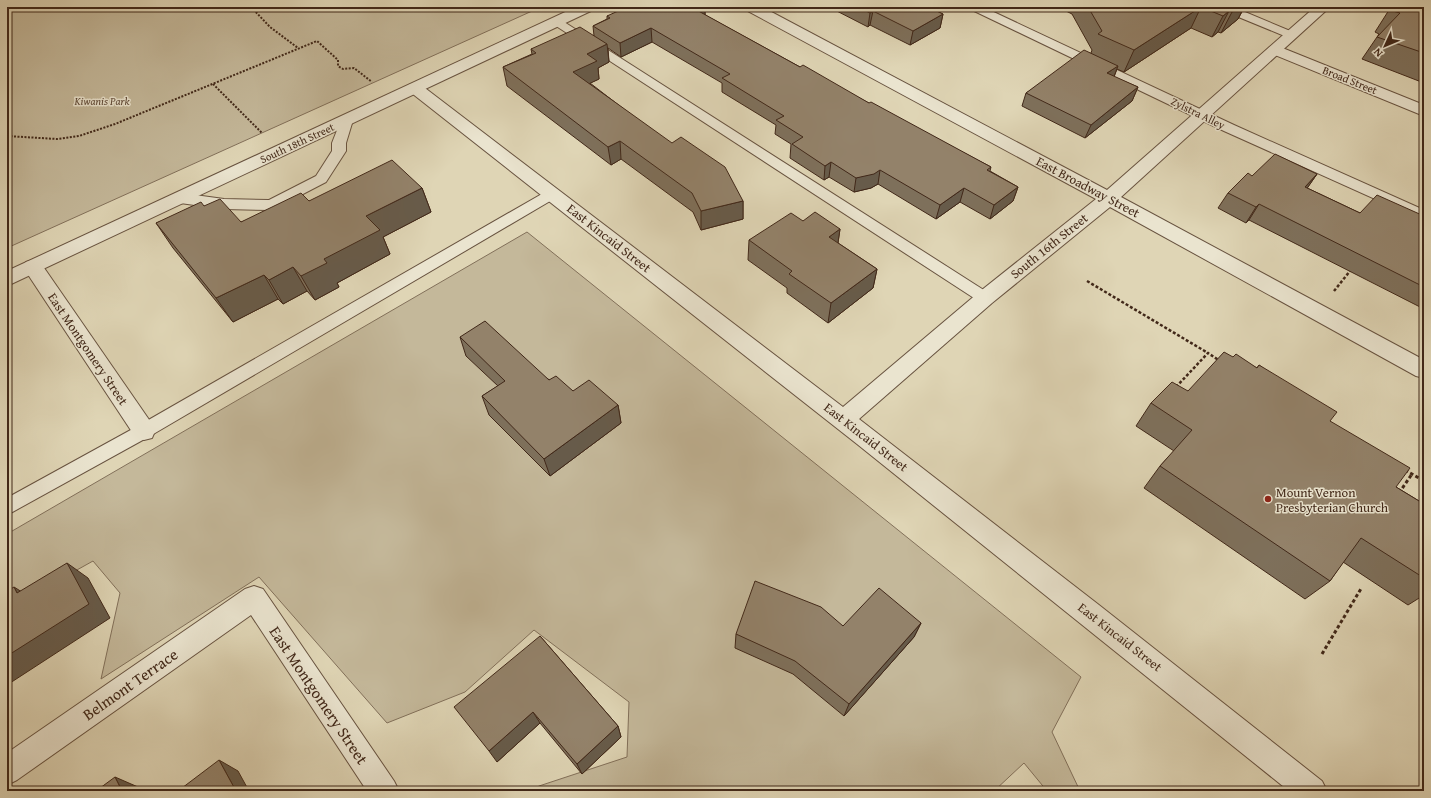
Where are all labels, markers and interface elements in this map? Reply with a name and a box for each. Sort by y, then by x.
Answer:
north arrow [1365,26,1405,66]
text: N [1369,44,1386,61]
street label: Broad Street [1320,62,1380,98]
park label: Kiwanis Park [73,93,131,109]
street label: Zylstra Alley [1168,93,1228,133]
street label: South 18th Street [257,119,337,167]
street label: East Broadway Street [1033,152,1144,223]
street label: East Kincaid Street [563,199,655,277]
street label: South 16th Street [1006,208,1092,283]
street label: East Montgomery Street [43,289,133,409]
street label: East Kincaid Street [820,398,912,476]
place label: Mount Vernon Presbyterian Church [1276,483,1389,517]
marker: Mount Vernon Presbyterian Church [1263,494,1273,504]
street label: East Kincaid Street [1074,598,1166,676]
street label: East Montgomery Street [264,621,375,769]
street label: Belmont Terrace [77,642,183,726]

